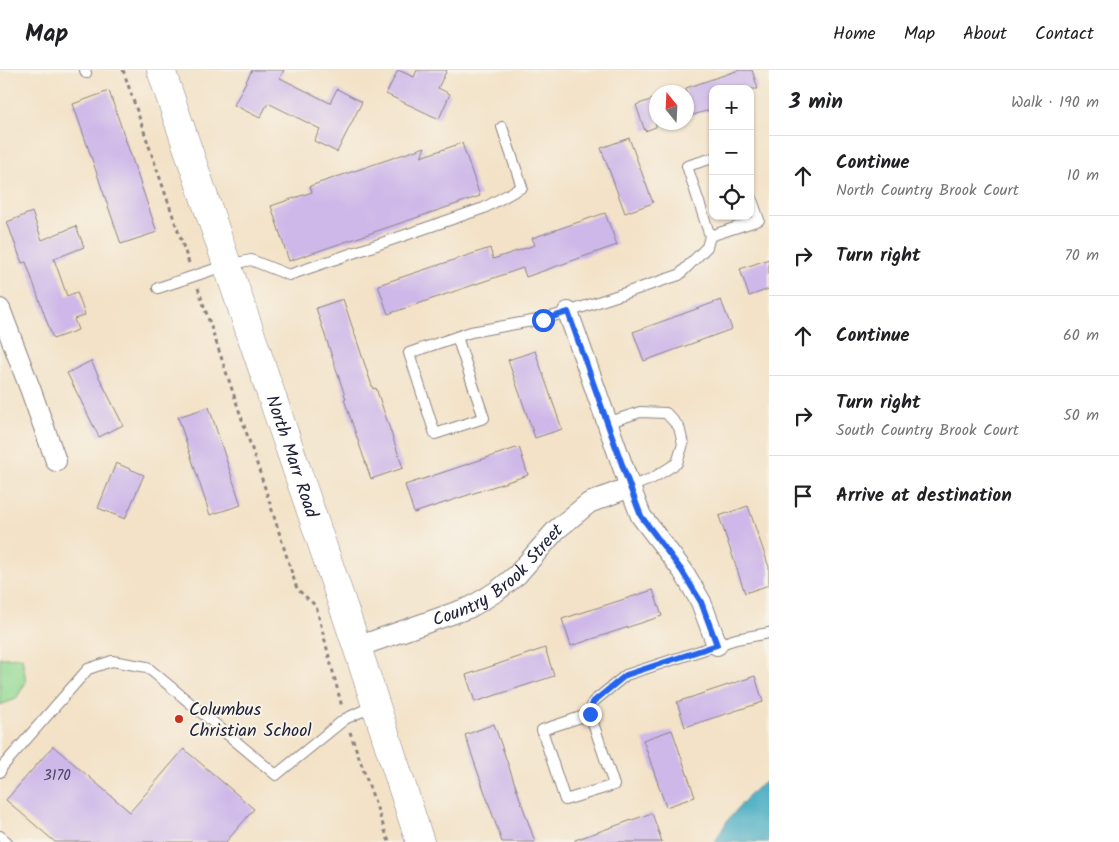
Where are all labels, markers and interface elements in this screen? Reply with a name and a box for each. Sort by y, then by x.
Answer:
text: Map [25,15,68,54]
text: Home [833,20,876,49]
text: Map [904,20,935,49]
text: About [963,20,1007,49]
text: Contact [1035,20,1094,49]
north arrow [649,85,694,130]
map controls [709,85,754,220]
button: + [709,85,754,130]
text: 3 min [789,86,843,119]
text: Walk · 190 m [1011,90,1099,115]
button: − [709,130,754,175]
text: Continue [836,148,909,178]
icon: ahead [789,162,817,190]
text: 10 m [1067,163,1099,188]
button: locate [709,175,754,220]
text: North Country Brook Court [836,178,1019,203]
text: Turn right [836,241,921,271]
icon: right [789,242,817,270]
text: 70 m [1064,243,1099,268]
route start [532,309,555,332]
text: Continue [836,321,909,351]
icon: ahead [789,322,817,350]
text: 60 m [1063,323,1099,348]
text: Turn right [836,388,921,418]
street label: North Marr Road [256,392,325,523]
icon: right [789,402,817,430]
text: 50 m [1063,403,1099,428]
text: South Country Brook Court [836,418,1019,443]
text: Arrive at destination [836,481,1012,511]
icon: arrive [789,482,817,510]
street label: Country Brook Street [429,516,571,635]
place label: Columbus Christian School [189,696,312,746]
route end [579,703,602,726]
marker: Columbus Christian School [173,713,185,725]
house number: 3170 [43,764,71,788]

